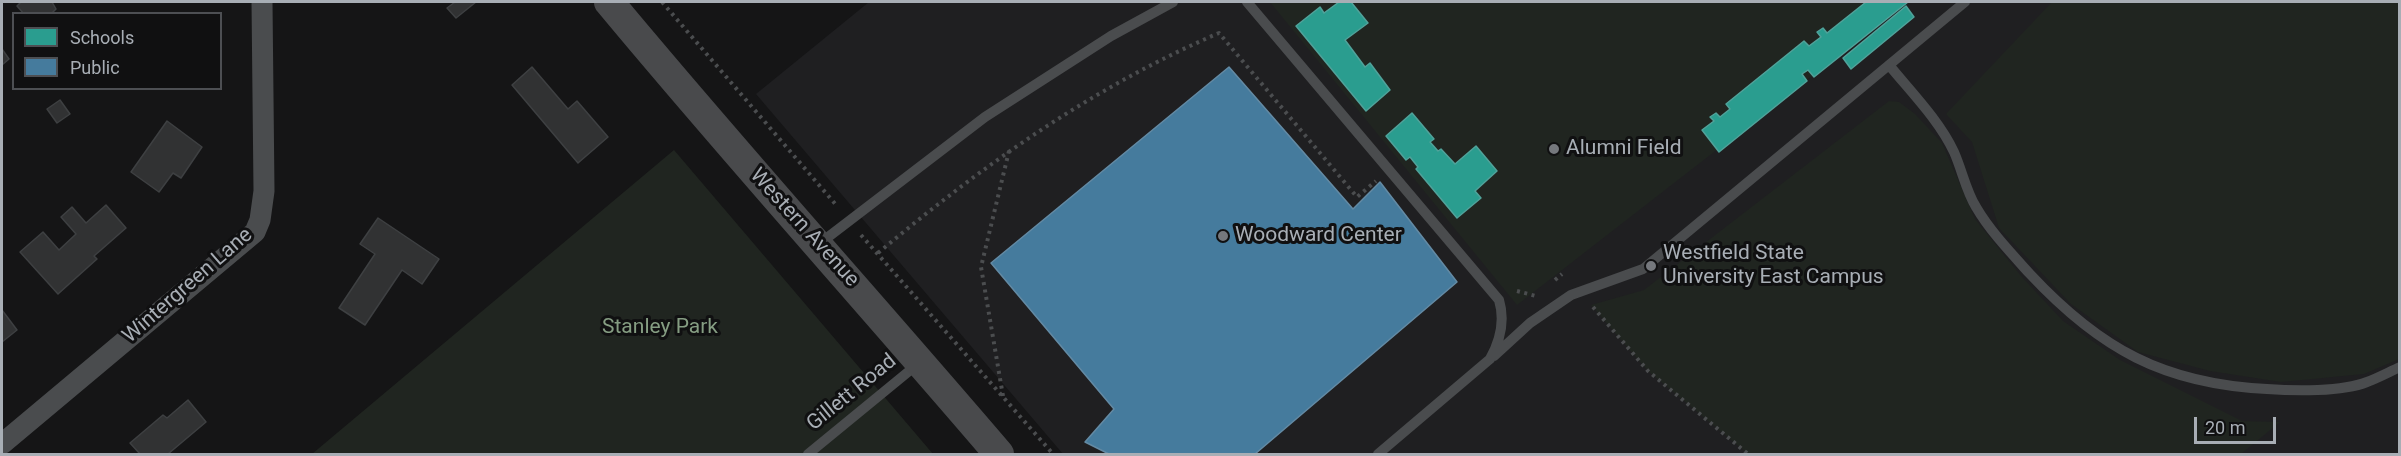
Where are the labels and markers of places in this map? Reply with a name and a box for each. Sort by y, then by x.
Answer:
place label: Alumni Field [1566,136,1682,162]
marker: Alumni Field [1547,142,1561,156]
place label: Woodward Center [1235,223,1402,249]
marker: Woodward Center [1216,229,1230,243]
place label: Westfield State University East Campus [1663,241,1884,291]
marker: Westfield State University East Campus [1644,259,1658,273]

